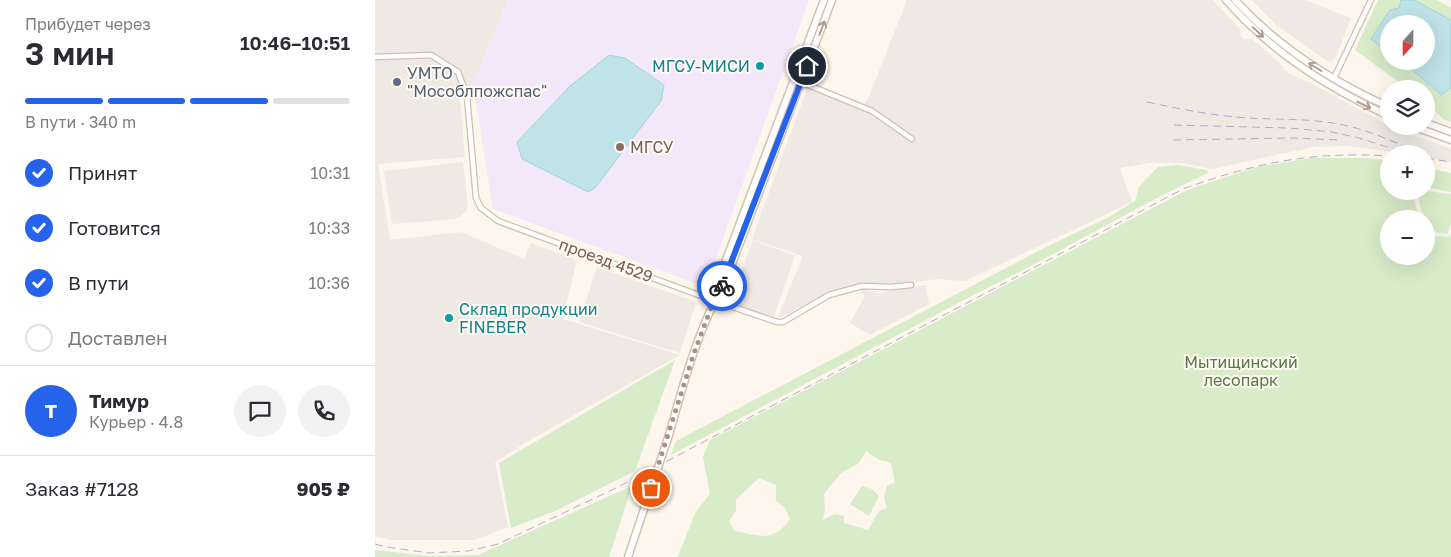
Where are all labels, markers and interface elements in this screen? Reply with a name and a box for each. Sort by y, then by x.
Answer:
text: Прибудет через [25,14,151,34]
north arrow [1380,15,1435,70]
map controls [1380,15,1435,265]
one-way arrow [818,20,827,36]
one-way arrow [1252,26,1264,38]
text: 10:46–10:51 [240,31,350,54]
text: 3 мин [25,34,114,72]
pin [786,45,828,87]
icon: home [793,52,821,80]
place label: МГСУ-МИСИ [652,56,750,76]
marker: МГСУ-МИСИ [754,60,766,72]
one-way arrow [1308,62,1322,72]
place label: УМТО "Мособлпожспас" [407,63,547,101]
marker: УМТО "Мособлпожспас" [391,76,403,88]
button: layers [1380,80,1435,135]
one-way arrow [1356,100,1371,110]
text: В пути · 340 m [25,112,136,132]
place label: МГСУ [630,137,674,157]
marker: МГСУ [614,141,626,153]
button: + [1380,145,1435,200]
icon: check [25,159,53,187]
text: Принят [68,161,137,184]
text: 10:31 [310,163,350,183]
button: − [1380,210,1435,265]
icon: check [25,214,53,242]
text: Готовится [68,216,161,239]
text: 10:33 [309,218,350,238]
street label: проезд 4529 [556,234,656,286]
courier [697,261,747,311]
icon: check [25,269,53,297]
text: В пути [68,271,129,294]
icon: bike [708,272,736,300]
text: 10:36 [308,273,350,293]
place label: Склад продукции FINEBER [459,299,597,337]
marker: Склад продукции FINEBER [443,312,455,324]
text: Доставлен [68,326,168,349]
park label: Мытищинский лесопарк [1184,352,1298,390]
button: chat [234,385,286,437]
button: phone [298,385,350,437]
text: Тимур [89,389,149,412]
text: Т [45,399,57,422]
text: Курьер · 4.8 [89,412,183,432]
pin [630,467,672,509]
icon: bag [637,474,665,502]
text: Заказ #7128 [25,477,139,500]
text: 905 ₽ [296,477,350,500]

